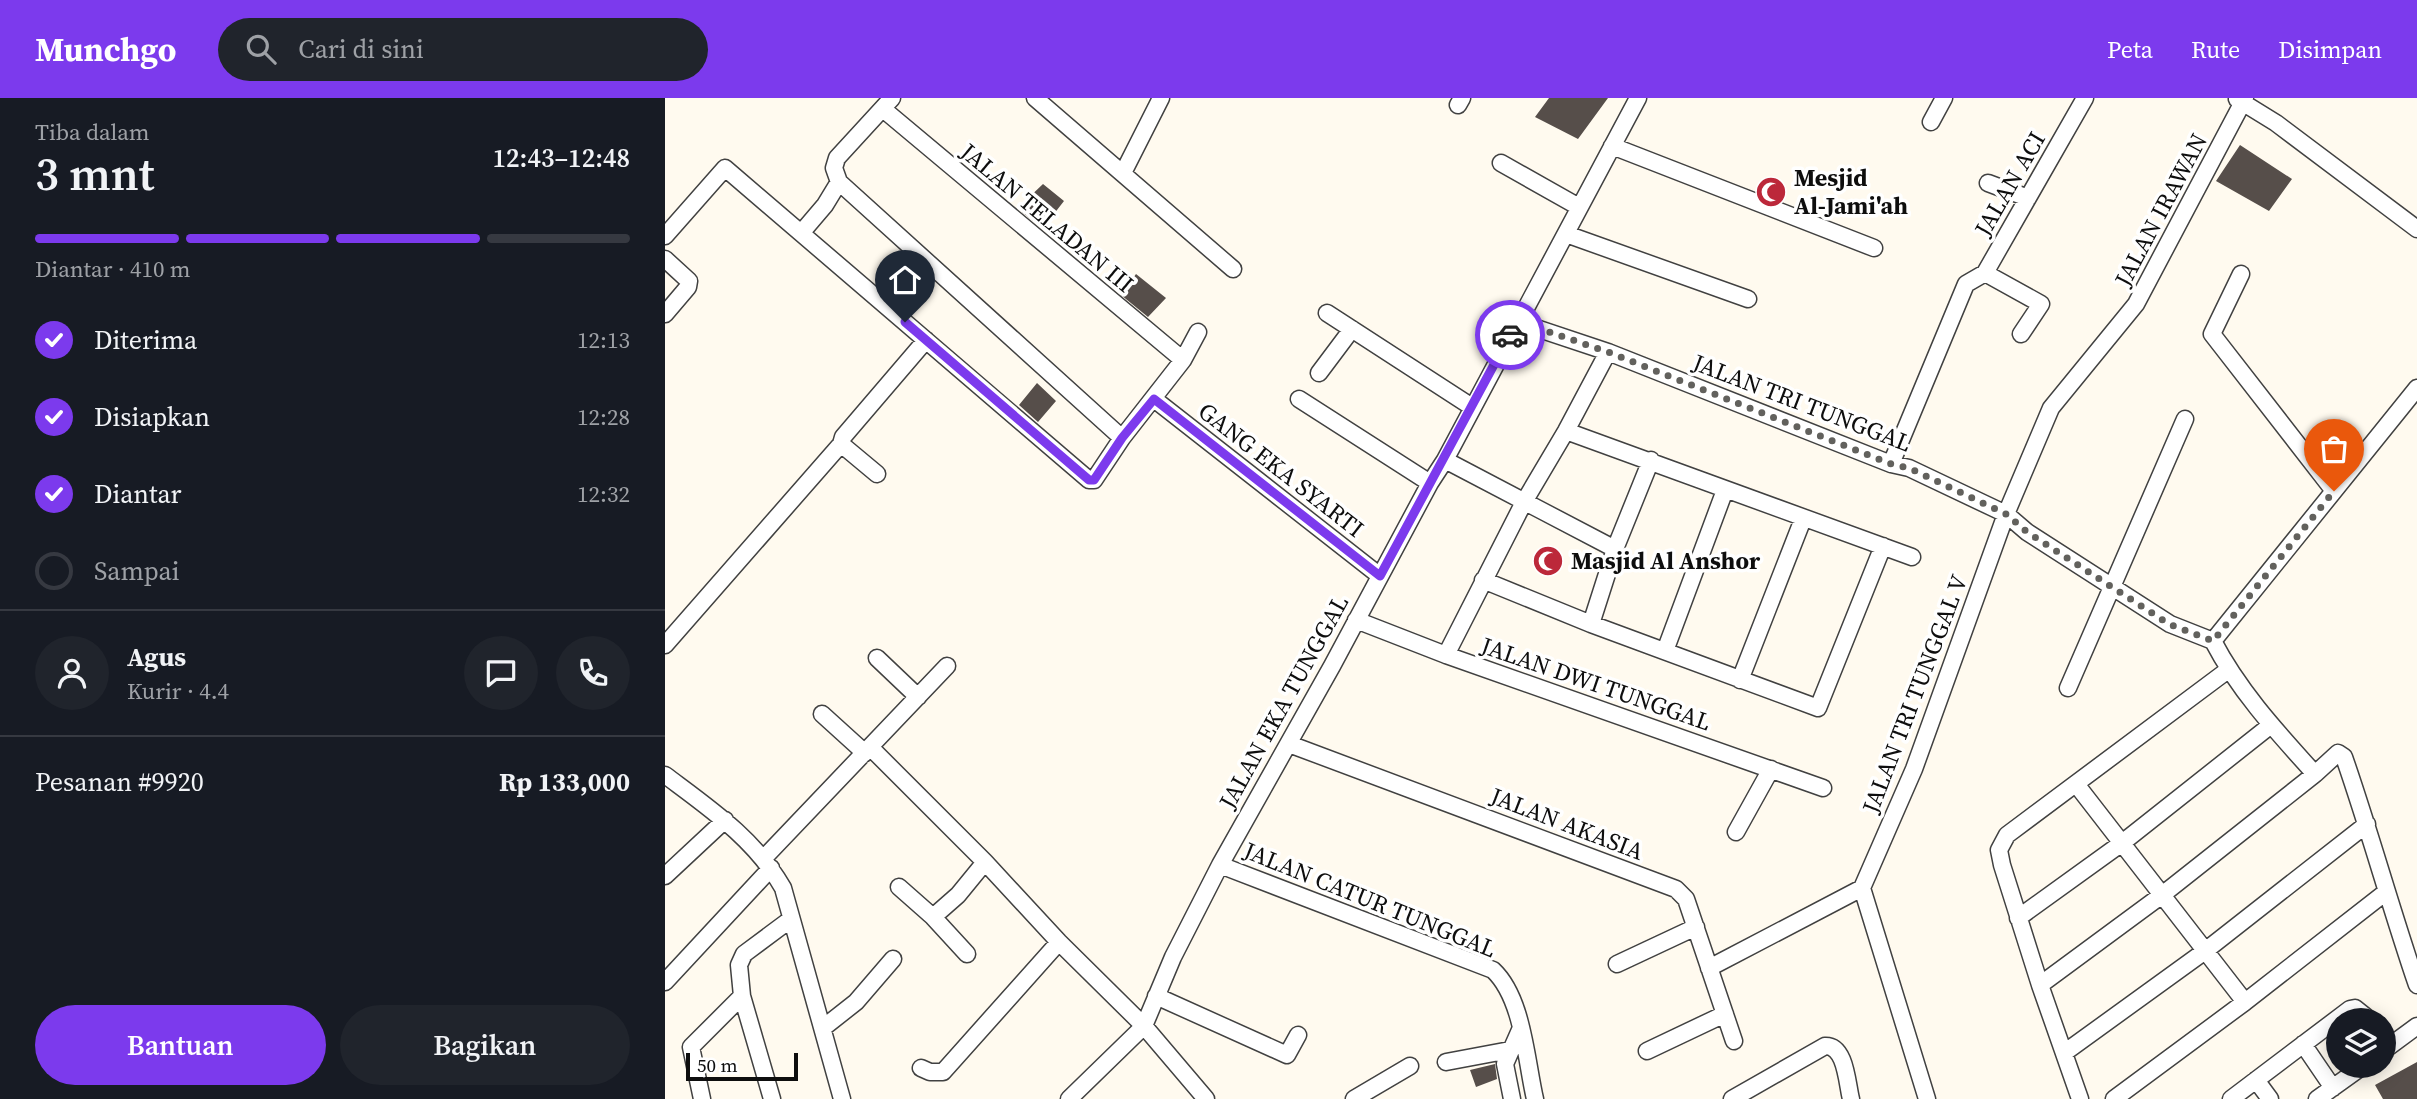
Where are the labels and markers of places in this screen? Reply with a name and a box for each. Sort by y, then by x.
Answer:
place label: Mesjid Al-Jami'ah [1794,161,1908,222]
mosque icon: Mesjid Al-Jami'ah [1754,175,1788,209]
pin [875,250,935,322]
pin [2304,419,2364,491]
mosque icon: Masjid Al Anshor [1531,544,1565,578]
place label: Masjid Al Anshor [1571,544,1761,577]

